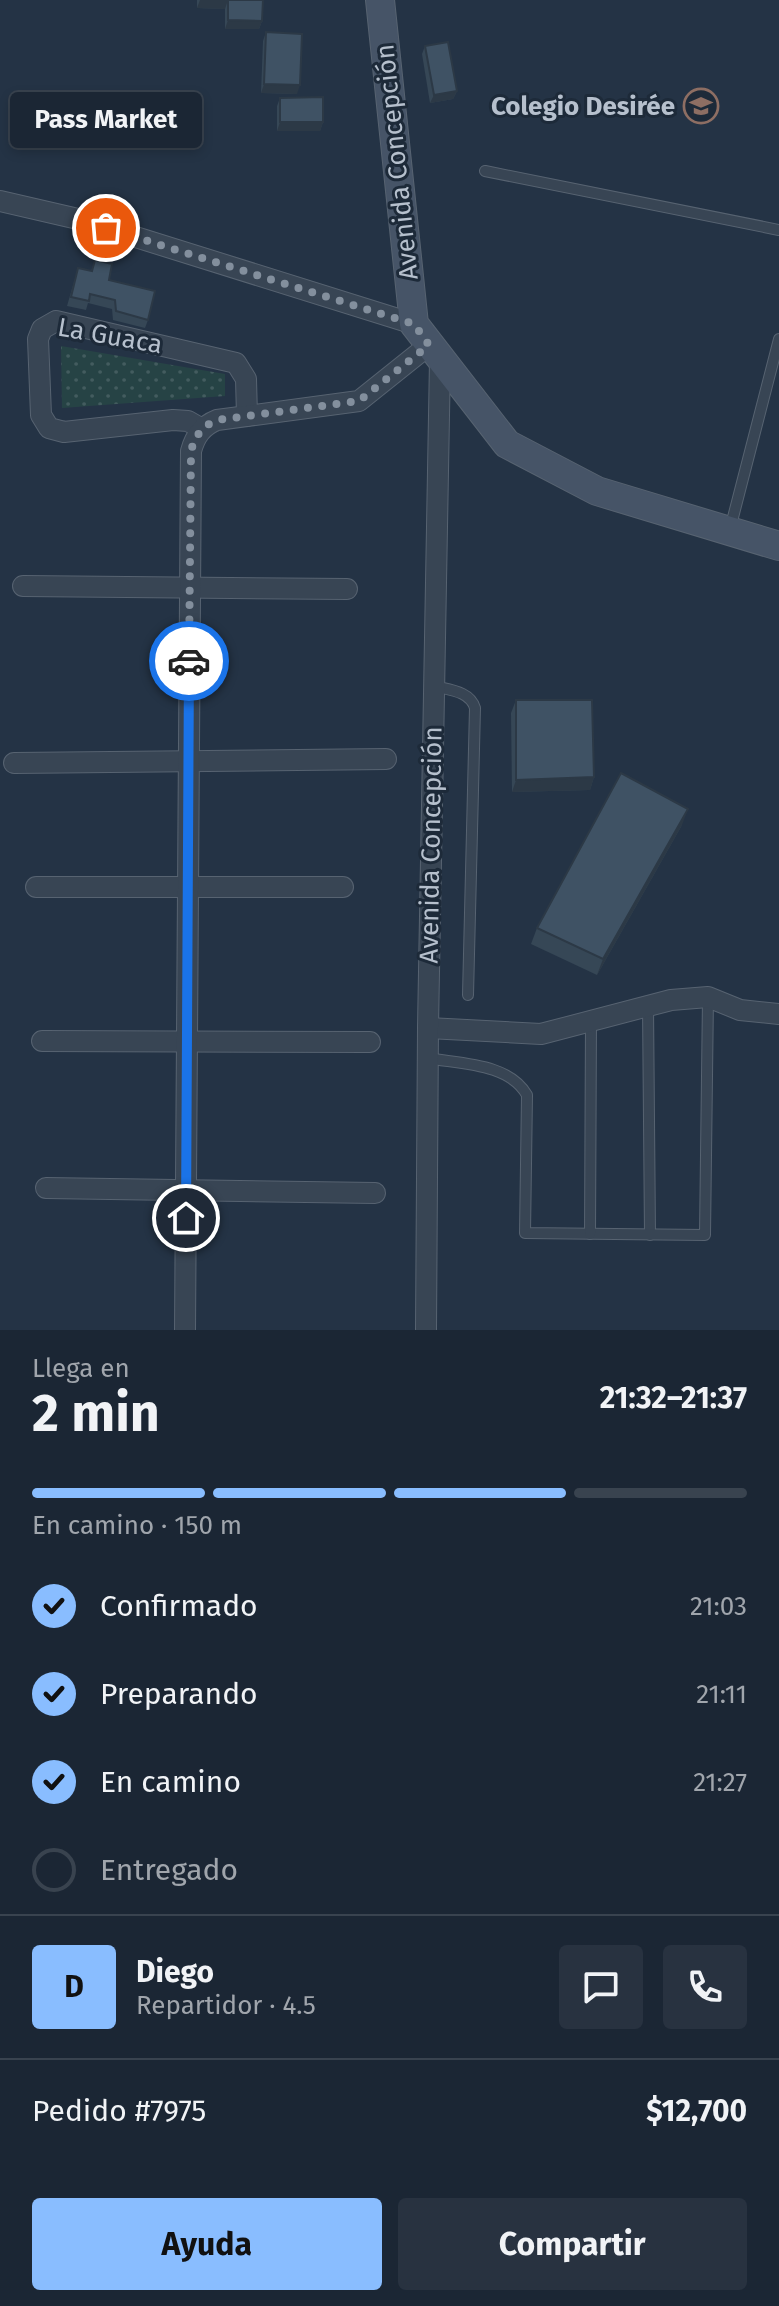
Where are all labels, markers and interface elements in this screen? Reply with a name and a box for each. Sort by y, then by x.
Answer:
street label: Avenida Concepción [369,42,425,282]
school or university icon: Colegio Desirée [682,87,720,125]
place label: Colegio Desirée [491,91,675,122]
callout: Pass Market [10,92,202,148]
text: Pass Market [35,104,177,135]
pin [72,194,140,262]
icon: bag [84,206,128,250]
street label: La Guaca [55,312,165,360]
courier [149,621,229,701]
icon: car [167,639,211,683]
street label: Avenida Concepción [413,726,449,964]
pin [152,1184,220,1252]
icon: home [164,1196,208,1240]
text: Llega en [32,1353,130,1384]
text: 21:32–21:37 [600,1380,747,1416]
text: 2 min [32,1382,160,1445]
text: En camino · 150 m [32,1510,242,1541]
icon: check [32,1584,76,1628]
text: Confirmado [100,1588,258,1624]
text: 21:03 [690,1591,747,1622]
icon: check [32,1672,76,1716]
text: Preparando [100,1676,258,1712]
text: 21:11 [696,1679,747,1710]
icon: check [32,1760,76,1804]
text: En camino [100,1764,241,1800]
text: 21:27 [693,1767,747,1798]
text: Entregado [100,1852,238,1888]
button: chat [559,1945,643,2029]
button: phone [663,1945,747,2029]
text: Diego [136,1954,214,1990]
text: D [64,1969,84,2005]
text: Repartidor · 4.5 [136,1990,316,2021]
text: Pedido #7975 [32,2093,206,2129]
text: $12,700 [646,2093,747,2129]
button: Ayuda [32,2198,382,2290]
button: Compartir [398,2198,747,2290]

